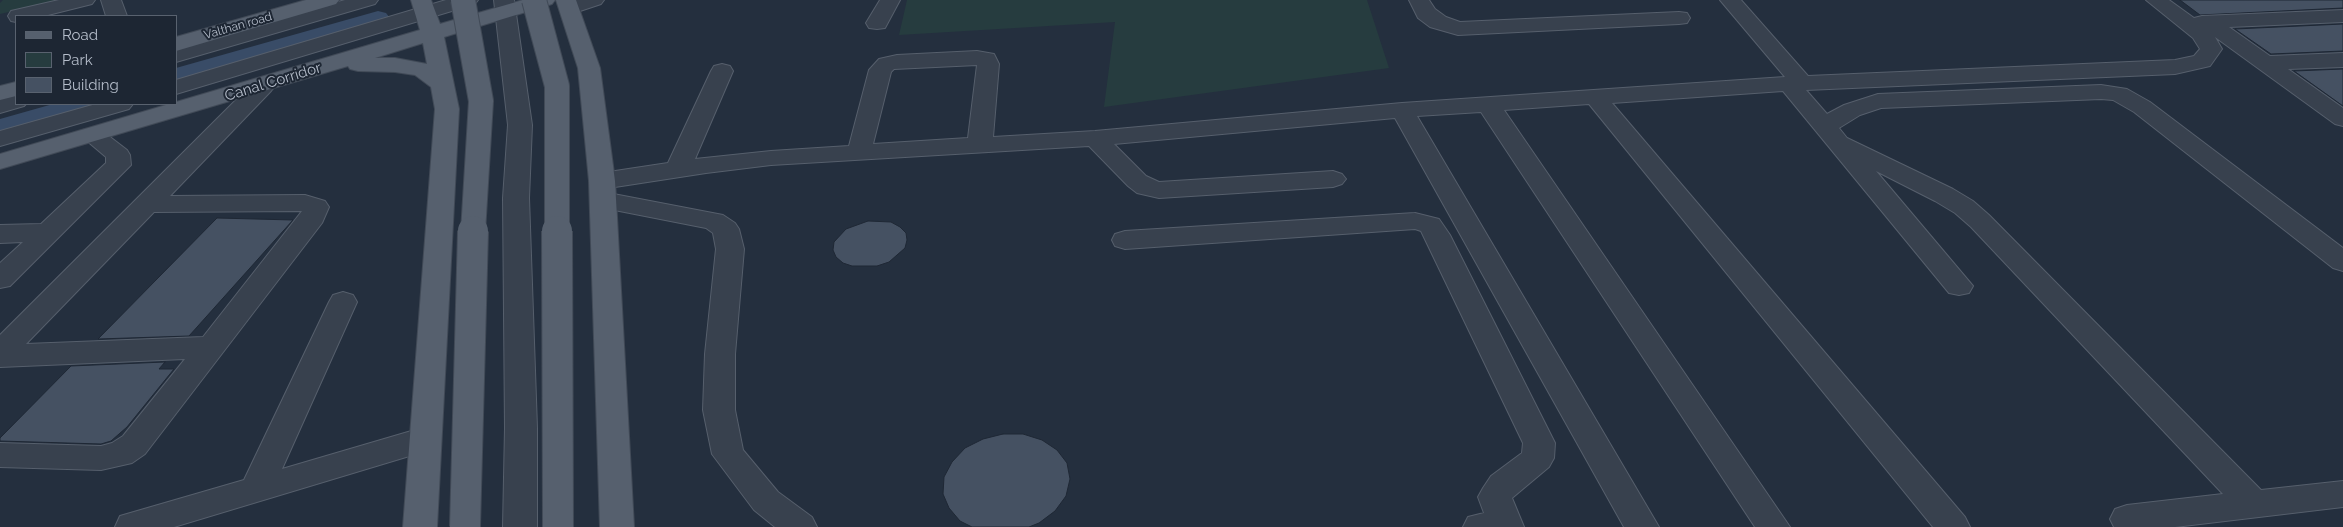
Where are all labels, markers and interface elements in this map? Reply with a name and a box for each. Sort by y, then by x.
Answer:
street label: Valthan road [202,9,274,43]
legend [15,15,178,105]
text: Road [62,26,98,44]
text: Park [62,51,93,69]
street label: Canal Corridor [223,59,323,105]
text: Building [62,76,119,94]

